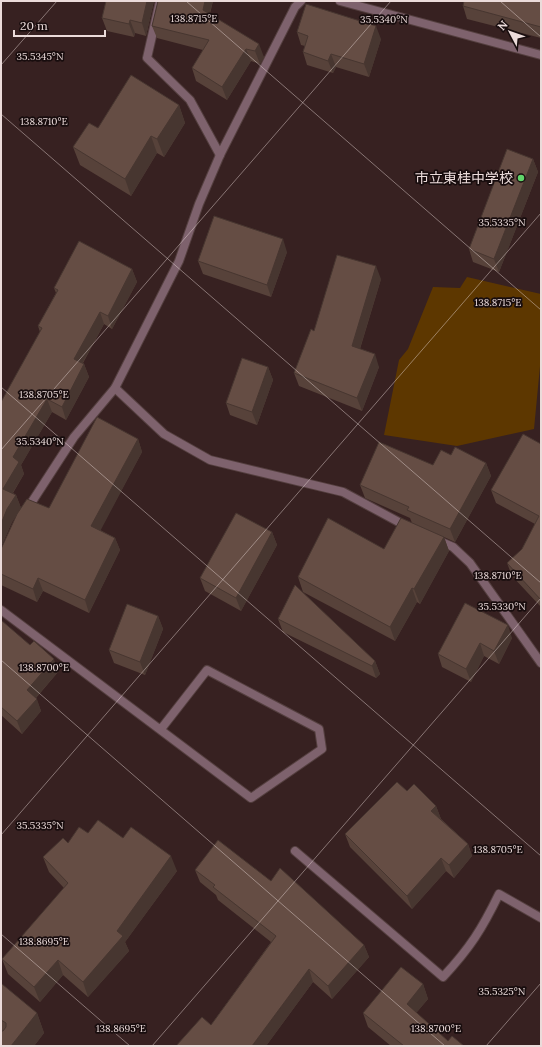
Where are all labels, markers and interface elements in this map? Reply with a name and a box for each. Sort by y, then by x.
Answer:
scale bar [14,12,105,38]
text: 138.8715°E [171,12,217,25]
north arrow [490,12,530,52]
text: 35.5340°N [360,13,408,26]
text: N [494,17,511,33]
text: 20 m [20,18,48,33]
text: 35.5345°N [16,50,64,63]
text: 138.8710°E [20,115,68,128]
place label: 市立東桂中学校 [415,169,513,187]
marker: 市立東桂中学校 [516,173,526,183]
text: 35.5335°N [478,216,526,229]
text: 138.8715°E [475,296,521,309]
text: 138.8705°E [19,388,69,401]
text: 35.5340°N [16,435,64,448]
text: 138.8710°E [474,569,522,582]
text: 35.5330°N [478,600,526,613]
text: 138.8700°E [19,661,69,674]
text: 35.5335°N [16,819,64,832]
text: 138.8705°E [473,843,523,856]
text: 138.8695°E [19,935,69,948]
text: 35.5325°N [479,985,526,998]
text: 138.8695°E [96,1022,146,1035]
text: 138.8700°E [411,1022,461,1035]

